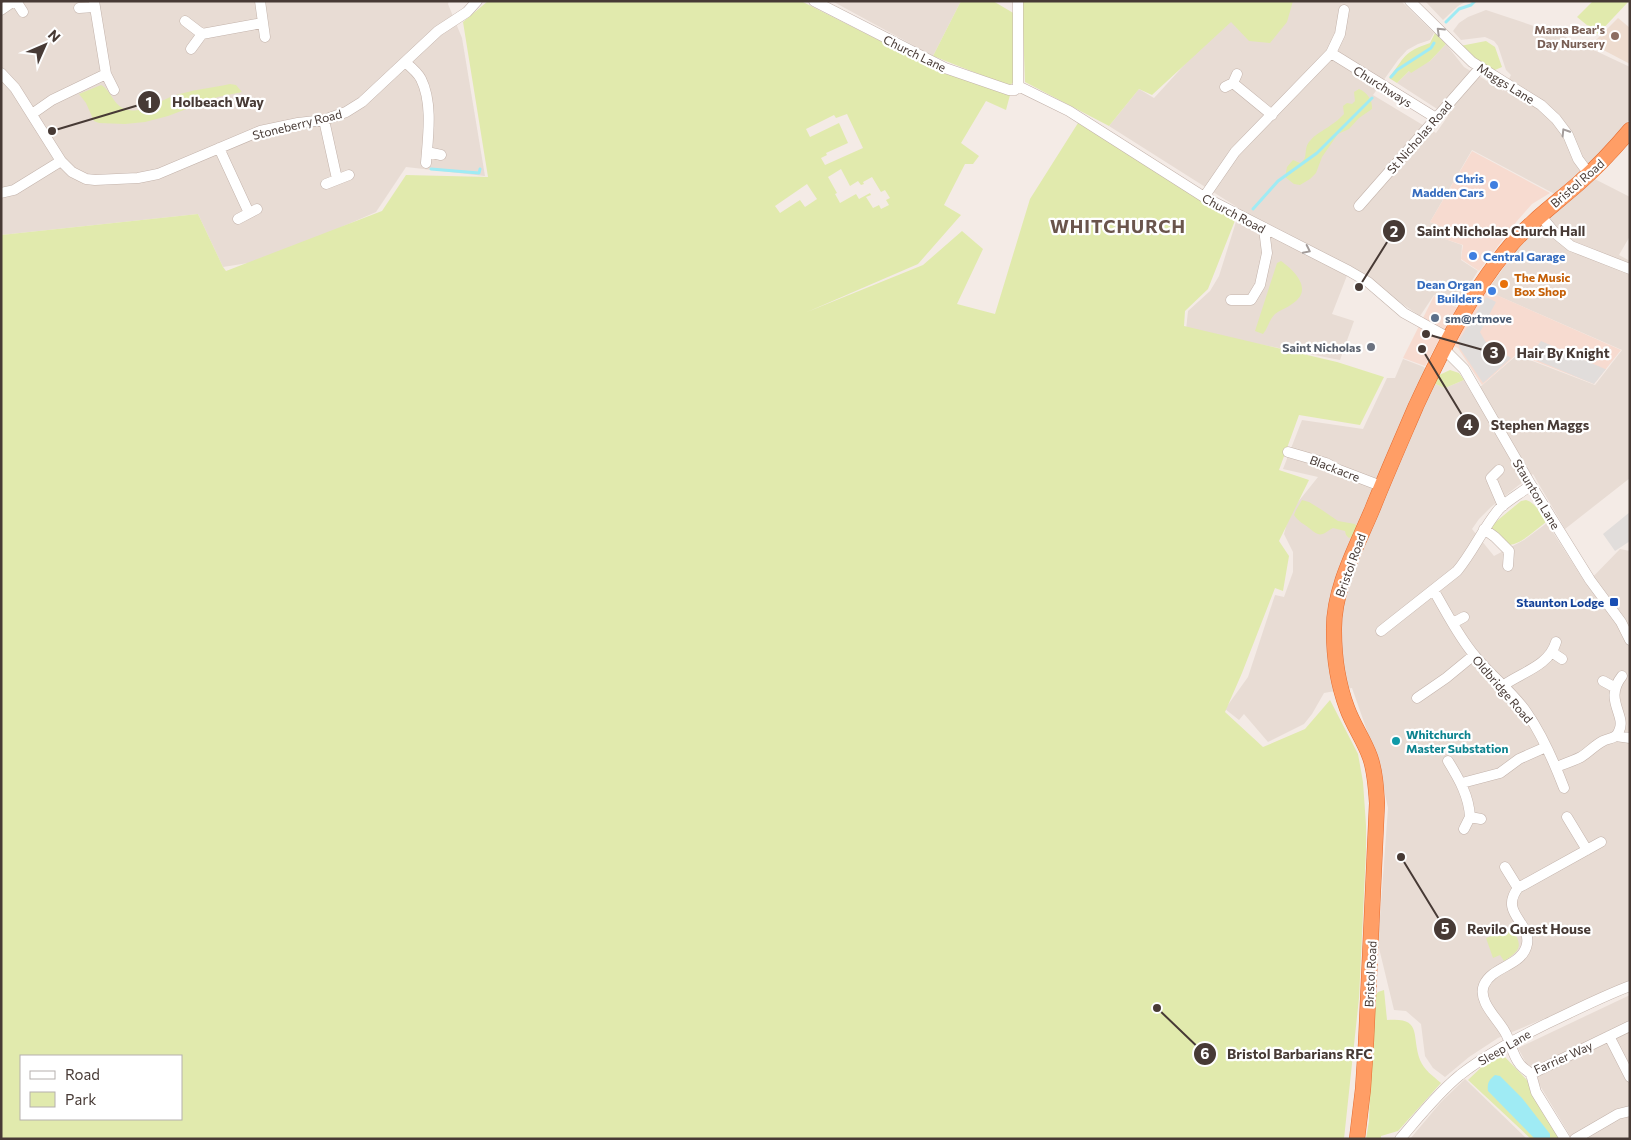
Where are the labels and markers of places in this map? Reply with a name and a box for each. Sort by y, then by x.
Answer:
place label: Mama Bear's Day Nursery [1534,22,1605,50]
marker: Mama Bear's Day Nursery [1609,30,1621,42]
callout: Holbeach Way [137,88,274,117]
place label: Chris Madden Cars [1412,171,1484,199]
marker: Chris Madden Cars [1488,179,1500,191]
callout: Saint Nicholas Church Hall [1382,217,1596,246]
place label: Central Garage [1483,249,1565,263]
marker: Central Garage [1467,250,1479,262]
place label: The Music Box Shop [1514,270,1571,298]
place label: Dean Organ Builders [1417,277,1482,305]
marker: The Music Box Shop [1498,278,1510,290]
marker: Dean Organ Builders [1486,285,1498,297]
place label: sm@rtmove [1445,311,1512,325]
marker: sm@rtmove [1429,312,1441,324]
callout: Hair By Knight [1481,339,1619,368]
place label: Saint Nicholas [1282,340,1361,354]
marker: Saint Nicholas [1365,341,1377,353]
callout: Stephen Maggs [1456,411,1599,440]
place label: Staunton Lodge [1516,595,1604,609]
marker: Staunton Lodge [1608,596,1620,608]
place label: Whitchurch Master Substation [1406,727,1508,755]
marker: Whitchurch Master Substation [1390,735,1402,747]
callout: Revilo Guest House [1432,914,1601,943]
callout: Bristol Barbarians RFC [1192,1040,1383,1069]

